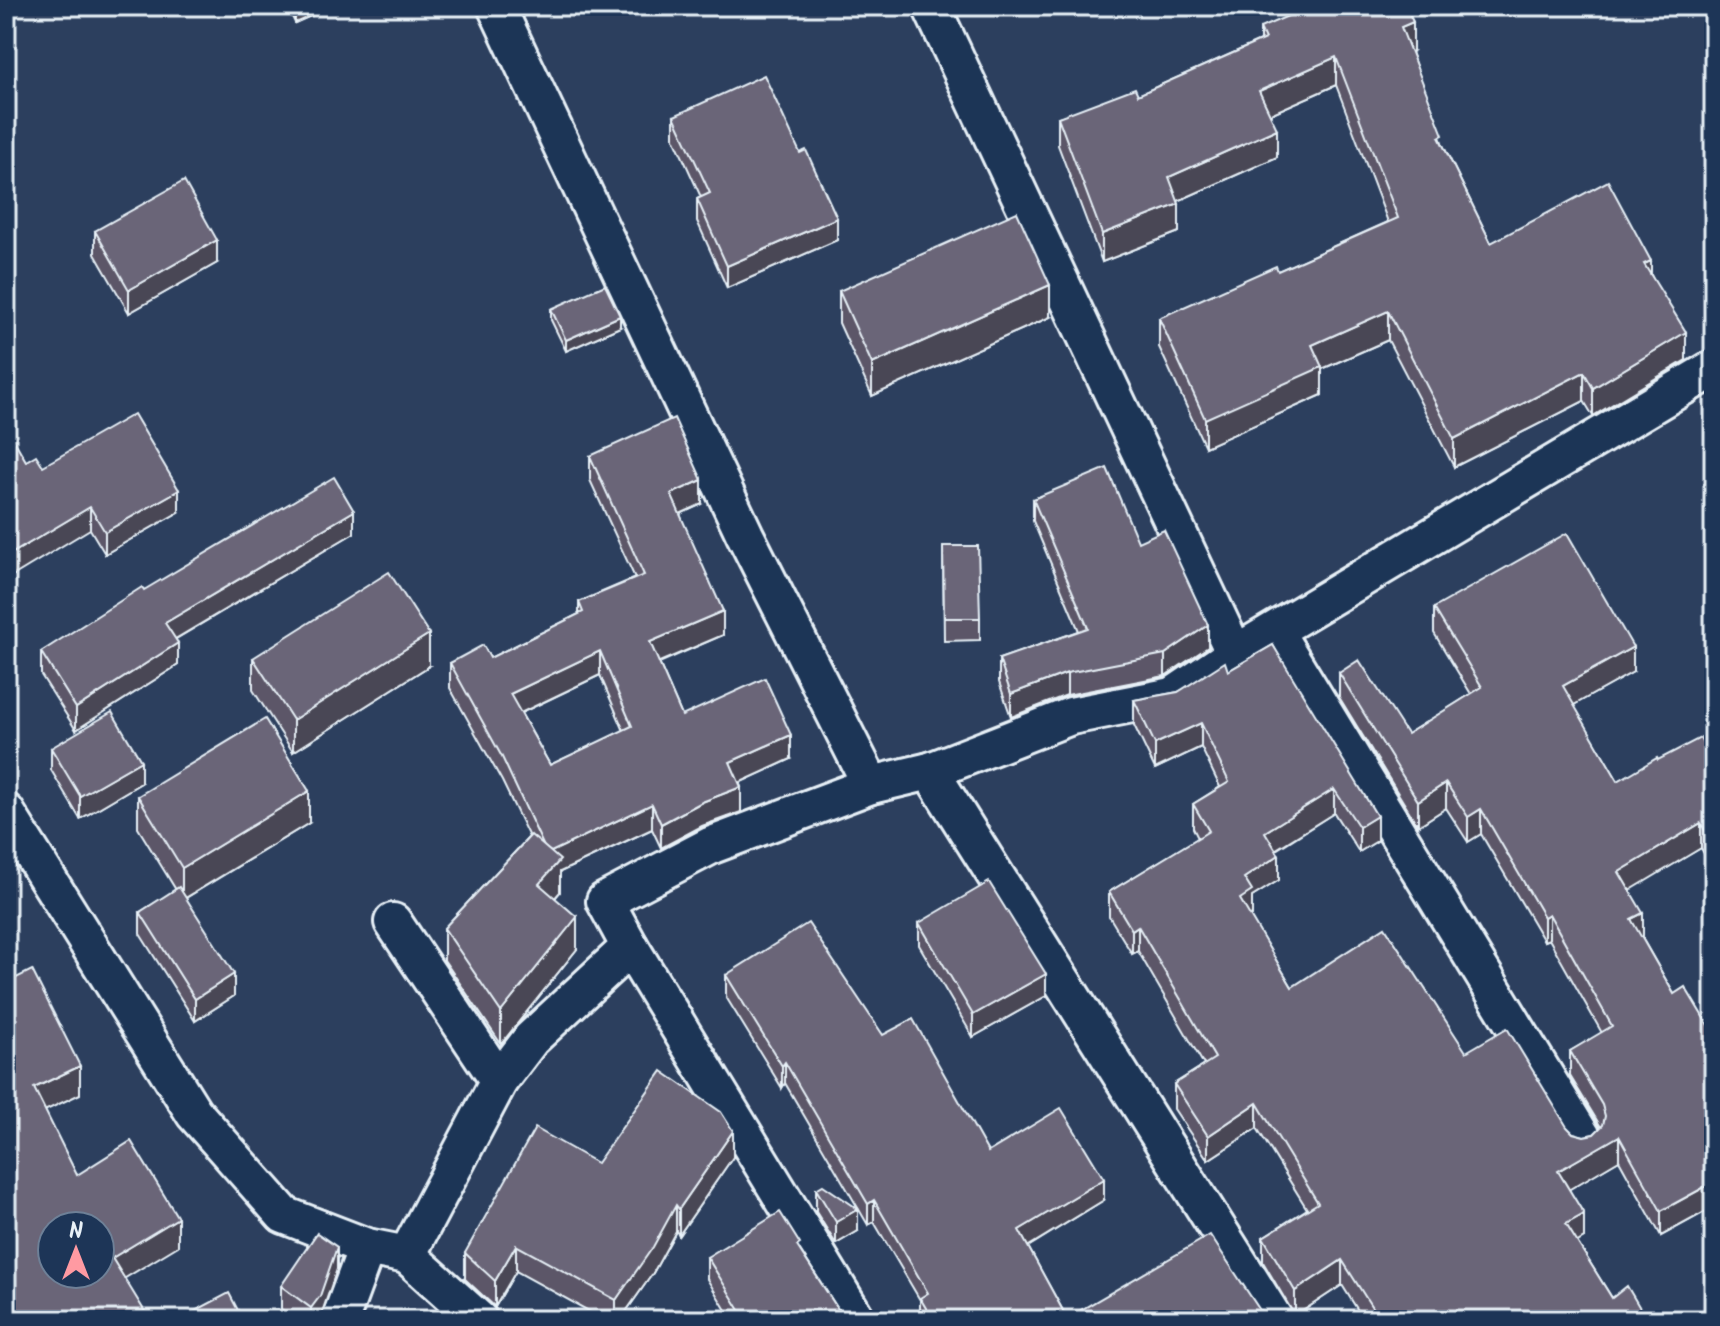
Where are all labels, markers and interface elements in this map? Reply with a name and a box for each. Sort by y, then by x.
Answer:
north arrow [36,1210,116,1290]
text: N [69,1215,83,1250]

